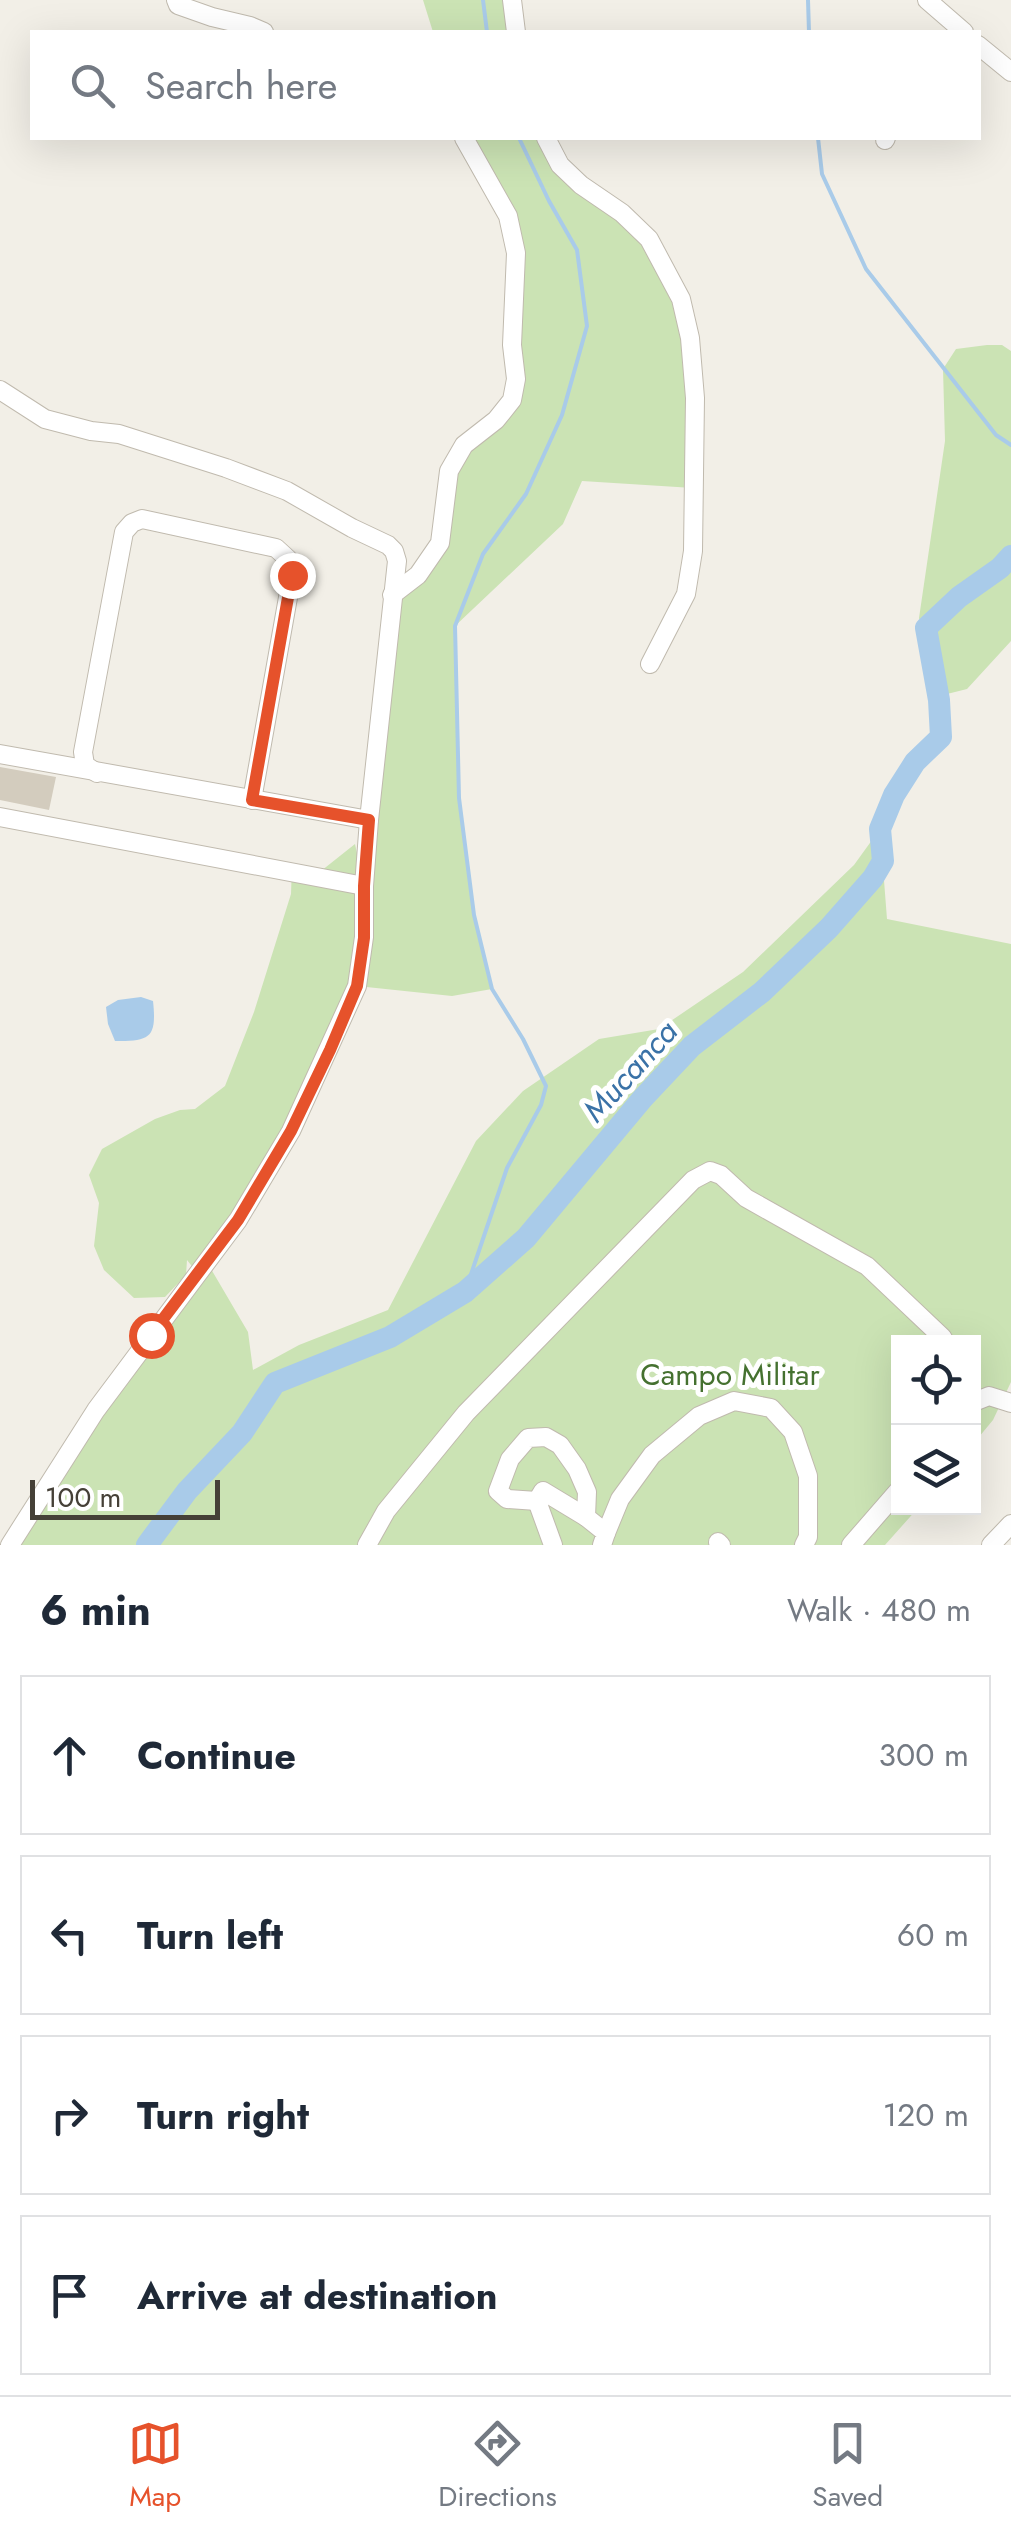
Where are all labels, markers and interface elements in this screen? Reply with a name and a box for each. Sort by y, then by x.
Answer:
search box [30,30,981,140]
icon: search [65,58,120,113]
text: Search here [145,58,337,113]
route end [270,553,316,599]
water label: Mucanca [572,1010,688,1132]
route start [129,1313,175,1359]
map controls [891,1335,981,1515]
button: locate [891,1335,981,1425]
park label: Campo Militar [640,1353,820,1396]
button: layers [891,1425,981,1515]
scale bar [30,1475,220,1520]
text: 100 m [45,1477,121,1518]
text: 6 min [40,1580,151,1641]
text: Walk · 480 m [787,1587,971,1633]
icon: ahead [42,1728,97,1783]
text: Continue [137,1728,296,1783]
text: 300 m [879,1732,969,1778]
icon: left [42,1908,97,1963]
text: Turn left [137,1908,283,1963]
text: 60 m [897,1912,969,1958]
icon: right [42,2088,97,2143]
text: Turn right [137,2088,309,2143]
text: 120 m [883,2092,969,2138]
icon: arrive [42,2268,97,2323]
text: Arrive at destination [137,2268,498,2323]
tab: Map [128,2416,183,2517]
tab: Directions [438,2416,557,2517]
tab: Saved [812,2416,883,2517]

